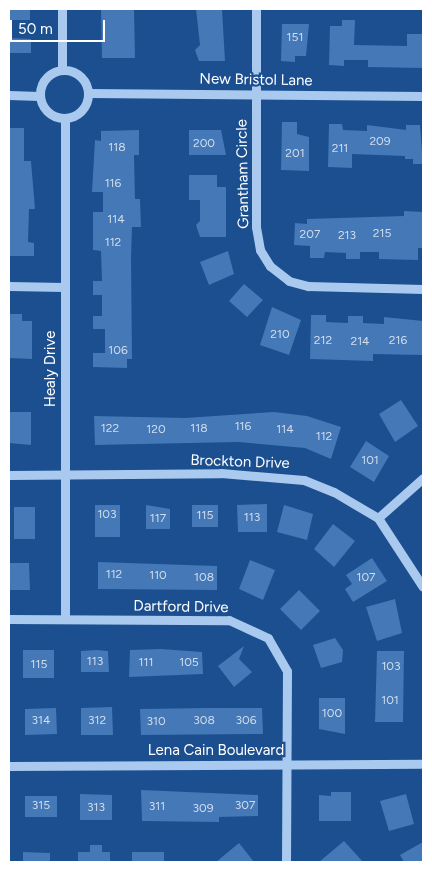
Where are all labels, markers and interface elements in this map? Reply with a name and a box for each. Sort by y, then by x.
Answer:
scale bar [12,10,108,42]
text: 50 m [18,20,53,38]
house number: 151 [287,31,303,45]
street label: New Bristol Lane [199,70,313,90]
street label: Grantham Circle [233,119,253,229]
house number: 209 [369,135,391,149]
house number: 200 [193,137,215,151]
house number: 118 [108,141,126,155]
house number: 211 [332,142,348,156]
house number: 201 [285,147,305,161]
house number: 116 [105,177,121,191]
house number: 114 [107,213,125,227]
house number: 215 [373,227,391,241]
house number: 207 [300,228,320,242]
house number: 213 [338,229,356,243]
house number: 112 [105,236,121,250]
house number: 210 [270,328,290,342]
street label: Healy Drive [42,331,60,407]
house number: 212 [314,334,332,348]
house number: 216 [389,334,407,348]
house number: 214 [350,335,370,349]
house number: 106 [108,344,128,358]
house number: 116 [235,420,251,434]
house number: 122 [101,422,119,436]
house number: 118 [190,422,208,436]
house number: 120 [146,423,166,437]
house number: 114 [276,423,294,437]
house number: 112 [316,430,332,444]
street label: Brockton Drive [190,451,290,473]
house number: 101 [361,454,379,468]
house number: 103 [97,508,117,522]
house number: 115 [197,509,213,523]
house number: 113 [244,511,260,525]
house number: 117 [150,512,166,526]
house number: 112 [106,568,122,582]
house number: 110 [149,569,167,583]
house number: 108 [194,571,214,585]
house number: 107 [356,571,376,585]
street label: Dartford Drive [133,597,229,617]
house number: 113 [87,655,103,669]
house number: 111 [139,656,153,670]
house number: 105 [179,656,199,670]
house number: 115 [31,658,47,672]
house number: 103 [381,660,401,674]
house number: 101 [381,694,399,708]
house number: 100 [322,707,342,721]
house number: 314 [32,714,50,728]
house number: 312 [88,714,106,728]
house number: 308 [193,714,215,728]
house number: 306 [235,714,257,728]
house number: 310 [146,715,166,729]
street label: Lena Cain Boulevard [148,742,284,760]
house number: 315 [32,799,50,813]
house number: 307 [235,799,255,813]
house number: 311 [149,800,165,814]
house number: 313 [87,801,105,815]
house number: 309 [192,802,214,816]

